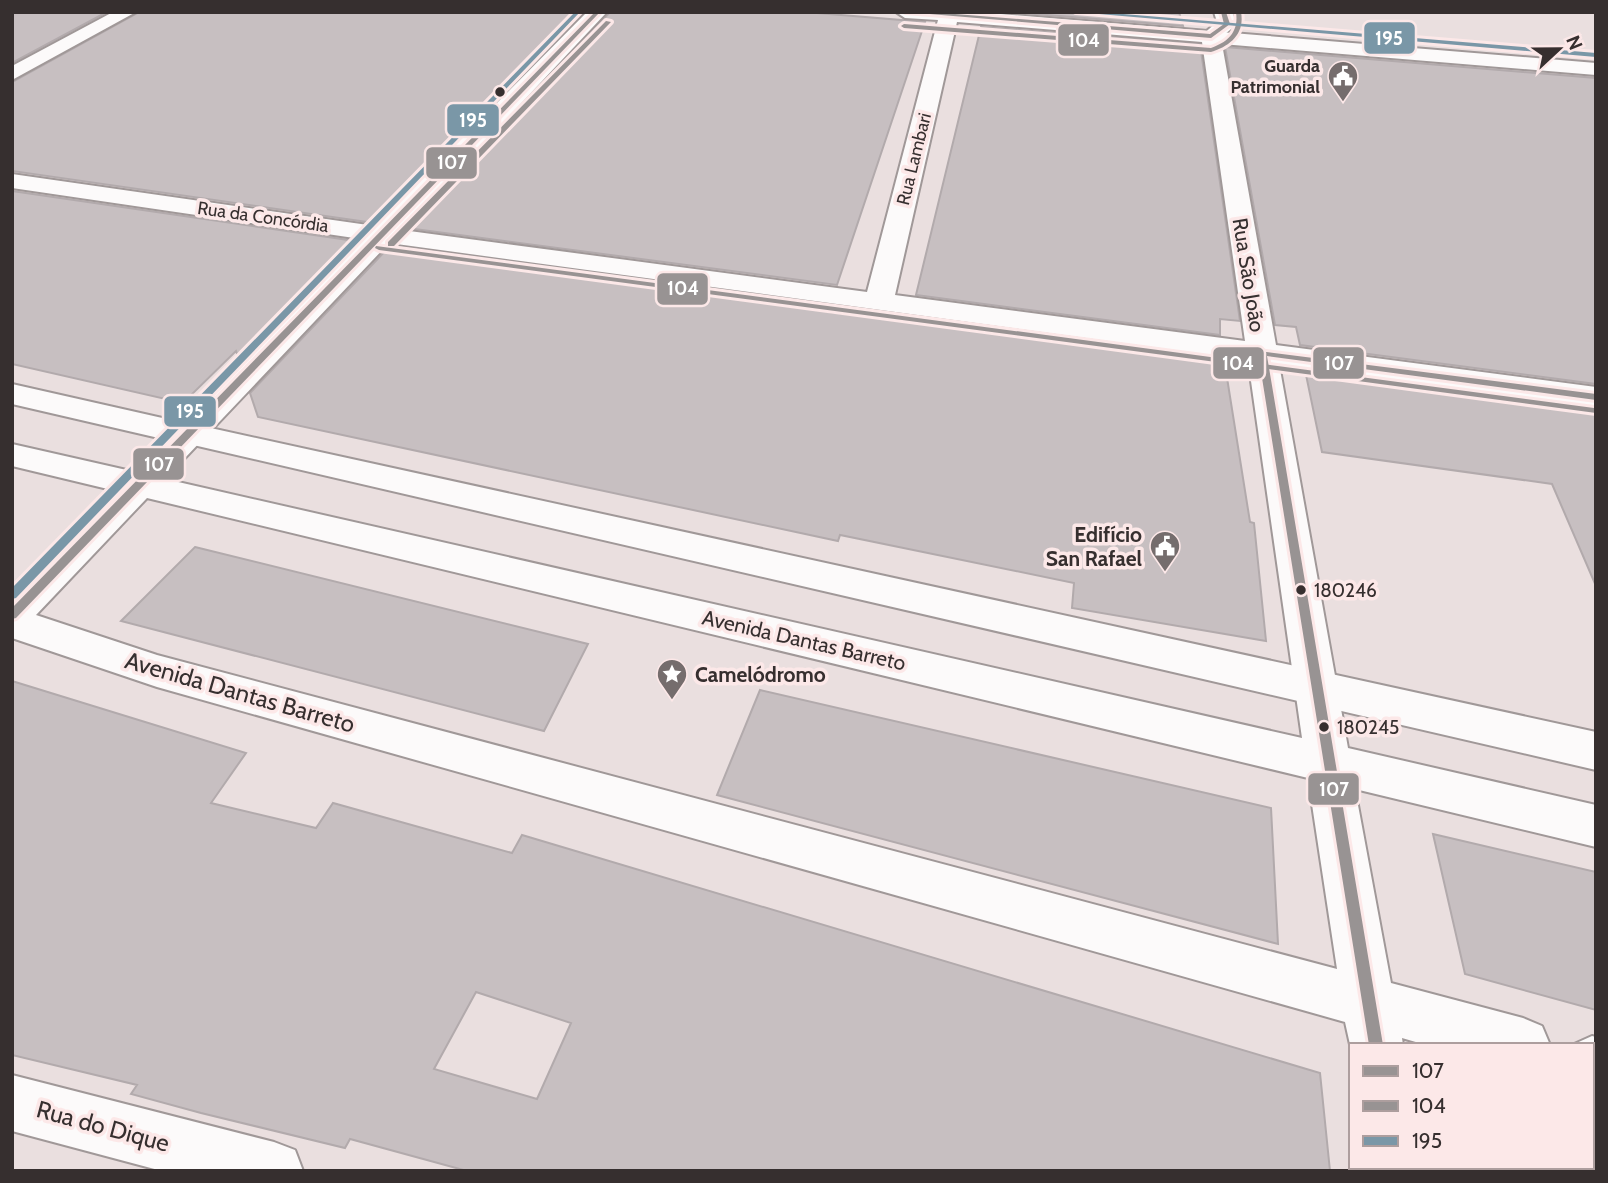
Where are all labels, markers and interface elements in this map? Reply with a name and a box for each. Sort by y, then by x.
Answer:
north arrow [1524,14,1594,84]
line badge: 195 [1363,21,1416,55]
line badge: 104 [1057,23,1110,57]
text: 195 [1375,27,1403,50]
text: 104 [1068,29,1100,52]
text: N [1561,32,1587,53]
place label: Guarda Patrimonial [1230,55,1320,98]
public building icon: Guarda Patrimonial [1326,59,1360,103]
unlabelled marker [493,85,507,99]
line badge: 195 [446,103,500,137]
text: 195 [459,109,487,132]
street label: Rua Lambari [892,111,936,207]
line badge: 107 [425,146,478,180]
text: 107 [437,151,467,174]
street label: Rua da Concórdia [196,197,330,237]
street label: Rua São João [1228,216,1270,334]
line badge: 104 [656,272,709,306]
text: 104 [667,277,699,300]
line badge: 104 [1212,346,1265,380]
line badge: 107 [1312,346,1365,380]
text: 104 [1222,352,1254,375]
text: 107 [1324,352,1354,375]
line badge: 195 [163,395,217,428]
text: 195 [176,400,204,423]
line badge: 107 [132,447,185,481]
text: 107 [144,453,174,476]
place label: Edifício San Rafael [1046,522,1142,571]
public building icon: Edifício San Rafael [1148,529,1182,573]
place label: 180246 [1314,579,1377,602]
marker: 180246 [1294,583,1308,597]
street label: Avenida Dantas Barreto [700,604,908,676]
street label: Avenida Dantas Barreto [122,645,358,739]
place icon: Camelódromo [655,657,689,701]
place label: Camelódromo [695,662,826,687]
place label: 180245 [1337,716,1399,739]
marker: 180245 [1317,720,1331,734]
line badge: 107 [1307,772,1360,806]
text: 107 [1319,778,1349,801]
legend [1349,1043,1594,1169]
text: 107 [1412,1058,1444,1083]
text: 104 [1412,1093,1446,1118]
street label: Rua do Dique [33,1094,173,1158]
text: 195 [1412,1128,1442,1153]

